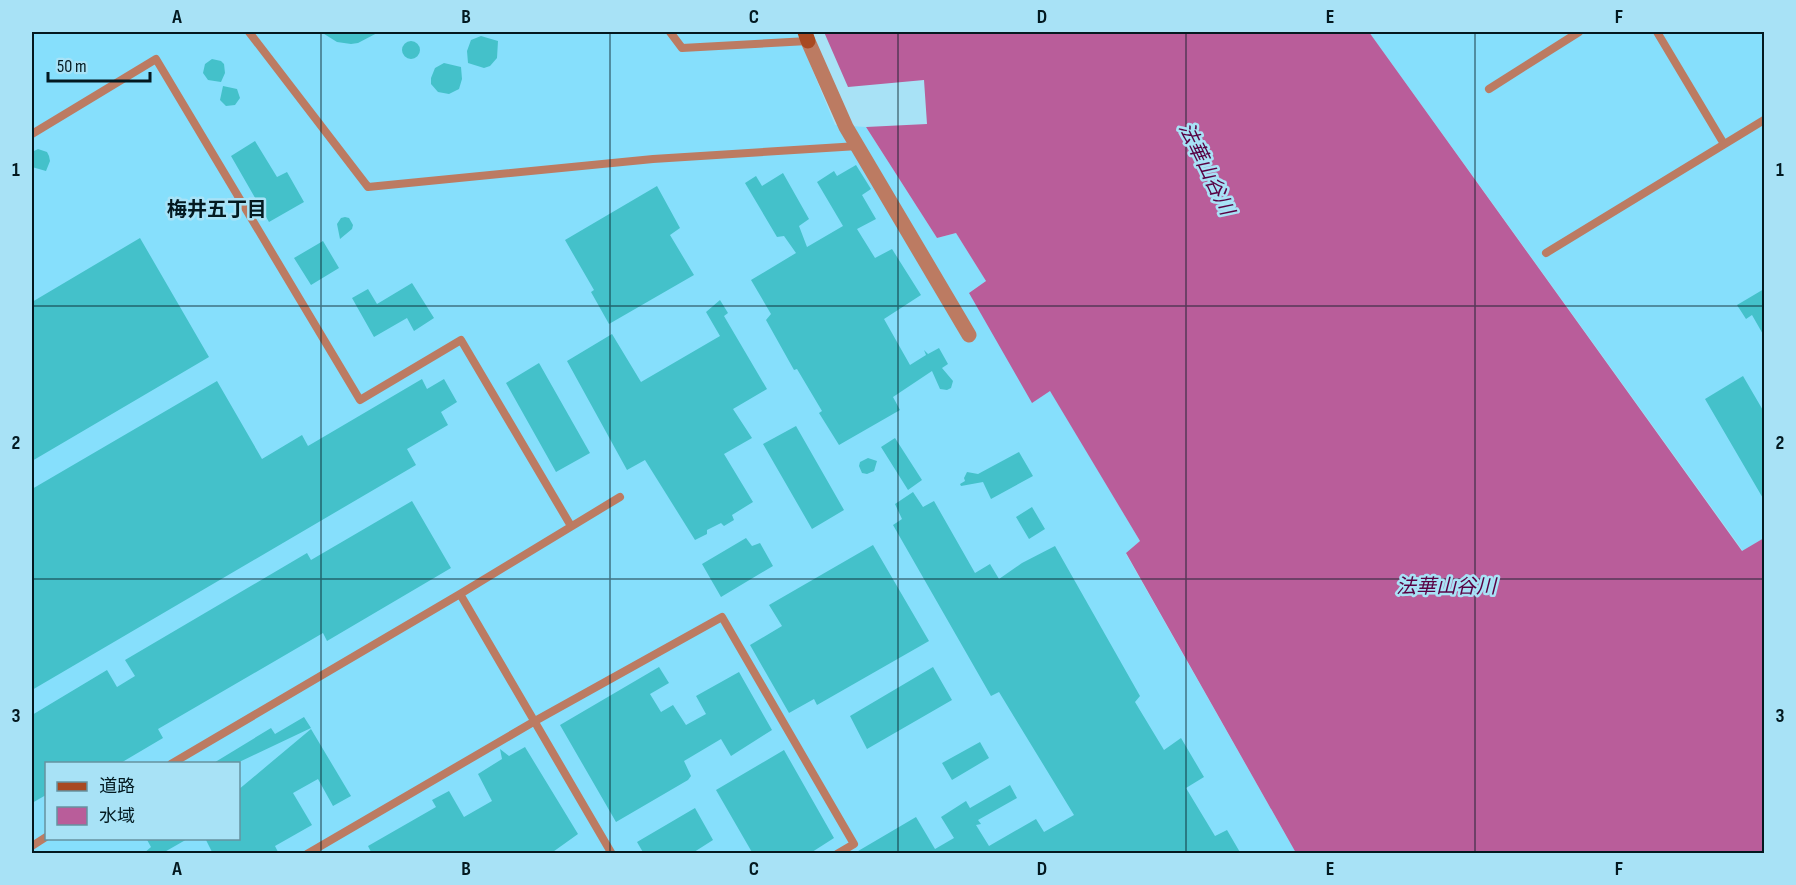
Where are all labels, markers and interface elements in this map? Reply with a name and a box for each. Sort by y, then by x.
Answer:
text: A [171,5,182,29]
text: B [461,5,471,29]
text: C [749,5,759,29]
text: D [1037,5,1047,29]
text: E [1326,5,1334,29]
text: F [1615,5,1623,29]
scale bar [48,45,150,83]
text: 50 m [57,56,87,77]
water label: 法華山谷川 [1173,119,1240,221]
text: 1 [12,158,20,182]
text: 1 [1776,158,1784,182]
district label: 梅井五丁目 [167,198,267,222]
text: 2 [12,431,20,455]
text: 2 [1776,431,1784,455]
water label: 法華山谷川 [1396,575,1498,599]
text: 3 [12,704,21,728]
text: 3 [1776,704,1785,728]
legend [45,762,240,840]
text: 道路 [99,776,135,797]
text: 水域 [99,806,135,827]
text: A [171,857,182,881]
text: B [461,857,471,881]
text: C [749,857,759,881]
text: D [1037,857,1047,881]
text: E [1326,857,1334,881]
text: F [1615,857,1623,881]

